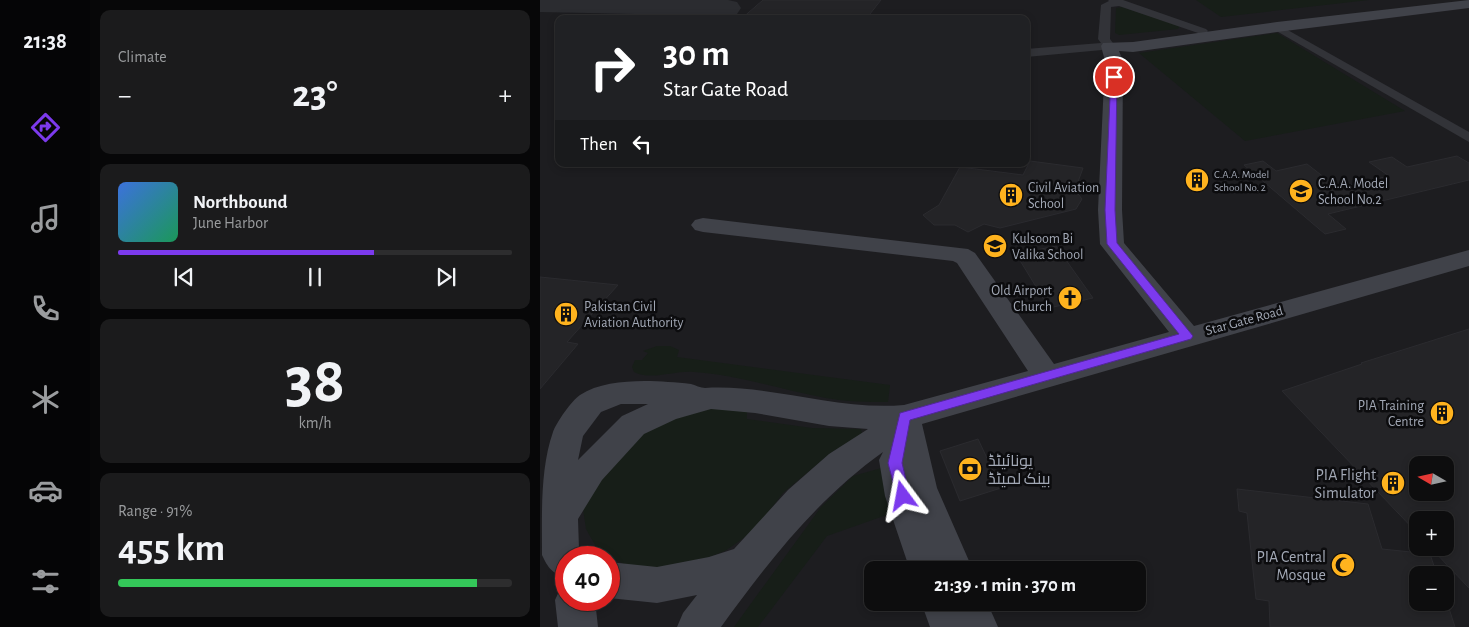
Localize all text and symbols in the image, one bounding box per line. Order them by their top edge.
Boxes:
text: 21:38 [23,30,67,52]
icon: right [580,35,645,100]
text: 30 m [663,37,730,72]
text: Climate [118,49,167,65]
pin [1093,56,1135,98]
icon: arrive [1100,63,1128,91]
text: 23° [292,76,338,114]
text: Star Gate Road [663,78,788,100]
text: − [118,82,131,110]
text: + [499,82,512,110]
icon: directions [28,110,63,145]
icon: left [628,130,656,158]
text: Then [580,135,618,154]
building icon: C.A.A. Model School No. 2 [1184,167,1210,193]
place label: C.A.A. Model School No. 2 [1214,169,1269,193]
place label: C.A.A. Model School No.2 [1318,177,1388,207]
school or university icon: C.A.A. Model School No.2 [1288,178,1314,204]
place label: Civil Aviation School [1028,181,1099,211]
building icon: Civil Aviation School [998,182,1024,208]
text: Northbound [193,193,288,212]
icon: music [28,201,63,236]
text: June Harbor [193,215,268,231]
place label: Kulsoom Bi Valika School [1012,232,1084,262]
school or university icon: Kulsoom Bi Valika School [982,233,1008,259]
icon: previous [170,263,198,291]
icon: pause [301,263,329,291]
icon: next [432,263,460,291]
place label: Old Airport Church [991,284,1053,314]
church icon: Old Airport Church [1057,285,1083,311]
icon: phone [28,291,63,326]
place label: Pakistan Civil Aviation Authority [584,300,684,330]
building icon: Pakistan Civil Aviation Authority [553,301,579,327]
street label: Star Gate Road [1204,304,1285,338]
text: 38 [285,349,345,414]
icon: climate [28,382,63,417]
place label: PIA Training Centre [1358,399,1424,429]
building icon: PIA Training Centre [1429,400,1455,426]
text: km/h [298,415,332,431]
place label: یونائیٹڈ بینک لمیٹڈ [988,453,1051,488]
bank icon: یونائیٹڈ بینک لمیٹڈ [957,456,983,482]
north arrow [1409,456,1454,501]
map controls [1409,456,1454,611]
place label: PIA Flight Simulator [1315,467,1377,501]
position arrow [876,469,928,521]
building icon: PIA Flight Simulator [1380,470,1406,496]
icon: car [28,473,63,508]
text: Range · 91% [118,503,192,519]
button: + [1409,511,1454,556]
text: 455 km [118,530,225,568]
speed limit sign: 40 [555,546,620,611]
place label: PIA Central Mosque [1256,549,1326,583]
mosque icon: PIA Central Mosque [1330,552,1356,578]
icon: filters [28,564,63,599]
button: − [1409,566,1454,611]
text: 21:39 · 1 min · 370 m [934,576,1076,595]

